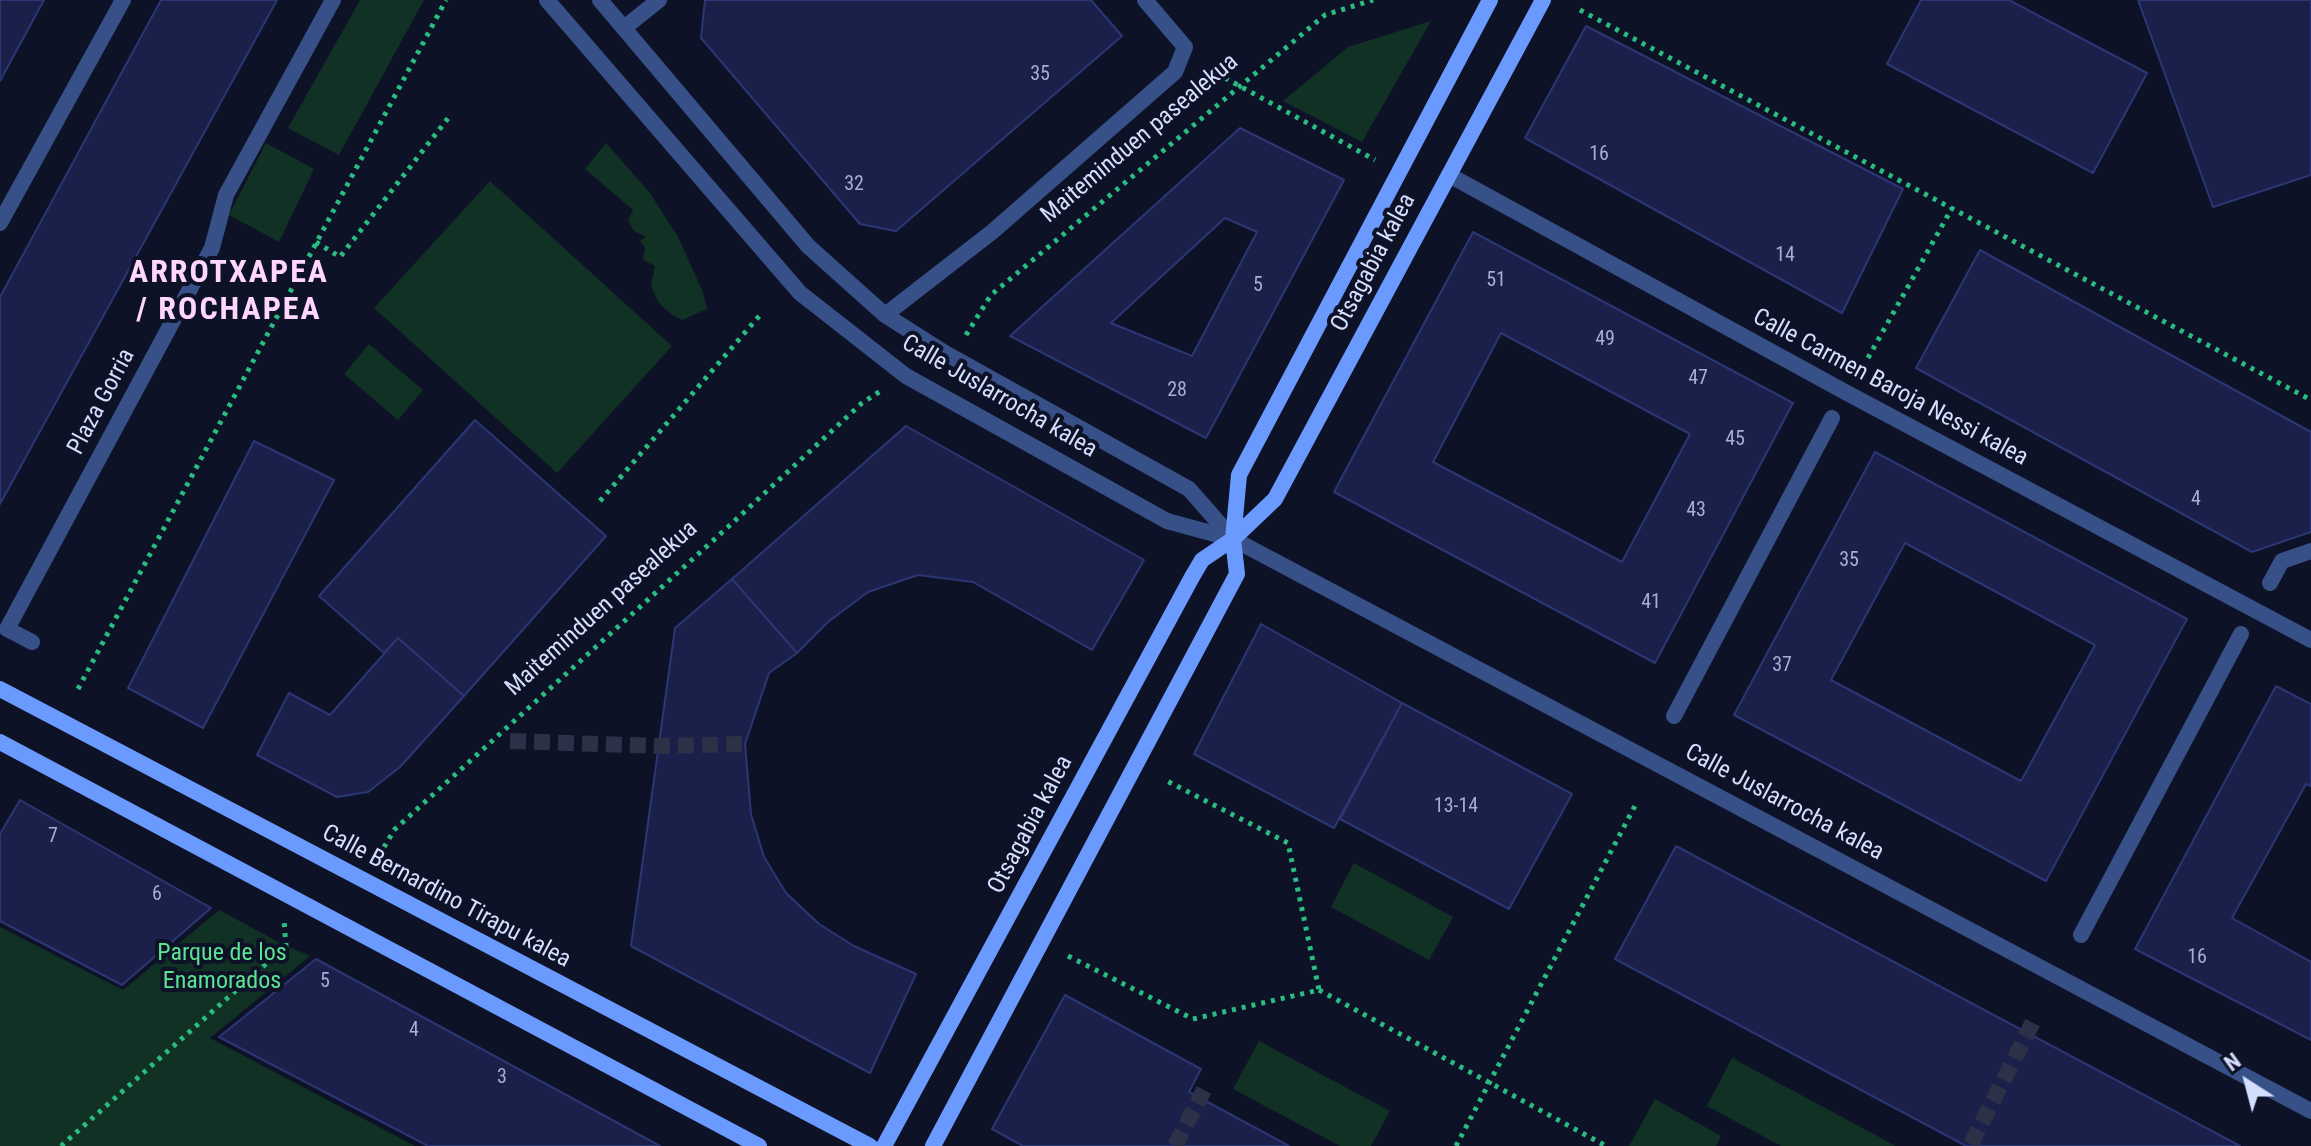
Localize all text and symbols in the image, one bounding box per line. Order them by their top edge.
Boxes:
street label: Maiteminduen pasealekua [1036,48,1244,230]
house number: 35 [1030,63,1050,87]
house number: 16 [1589,143,1609,167]
house number: 32 [844,173,864,197]
street label: Otsagabia kalea [1326,189,1422,337]
house number: 14 [1775,244,1795,268]
district label: ARROTXAPEA / ROCHAPEA [129,255,329,330]
house number: 51 [1486,269,1506,293]
house number: 5 [1253,274,1263,298]
street label: Calle Carmen Baroja Nessi kalea [1748,303,2032,473]
house number: 49 [1595,328,1615,352]
street label: Calle Juslarrocha kalea [896,329,1102,465]
street label: Plaza Gorria [62,344,142,460]
house number: 47 [1688,367,1708,391]
house number: 28 [1167,379,1187,403]
house number: 45 [1725,428,1745,452]
house number: 4 [2191,488,2201,512]
house number: 43 [1686,499,1706,523]
street label: Maiteminduen pasealekua [500,515,704,703]
house number: 35 [1839,549,1859,573]
house number: 41 [1641,591,1661,615]
house number: 37 [1772,654,1792,678]
street label: Calle Juslarrocha kalea [1680,738,1888,868]
street label: Otsagabia kalea [983,751,1079,899]
house number: 13-14 [1434,795,1478,819]
street label: Calle Bernardino Tirapu kalea [317,819,575,975]
house number: 7 [48,825,58,849]
house number: 6 [152,883,162,907]
park label: Parque de los Enamorados [157,940,287,996]
house number: 16 [2187,946,2207,970]
house number: 5 [320,970,330,994]
house number: 4 [409,1019,419,1043]
north arrow [2207,1042,2287,1122]
text: N [2220,1048,2245,1076]
house number: 3 [497,1066,507,1090]

